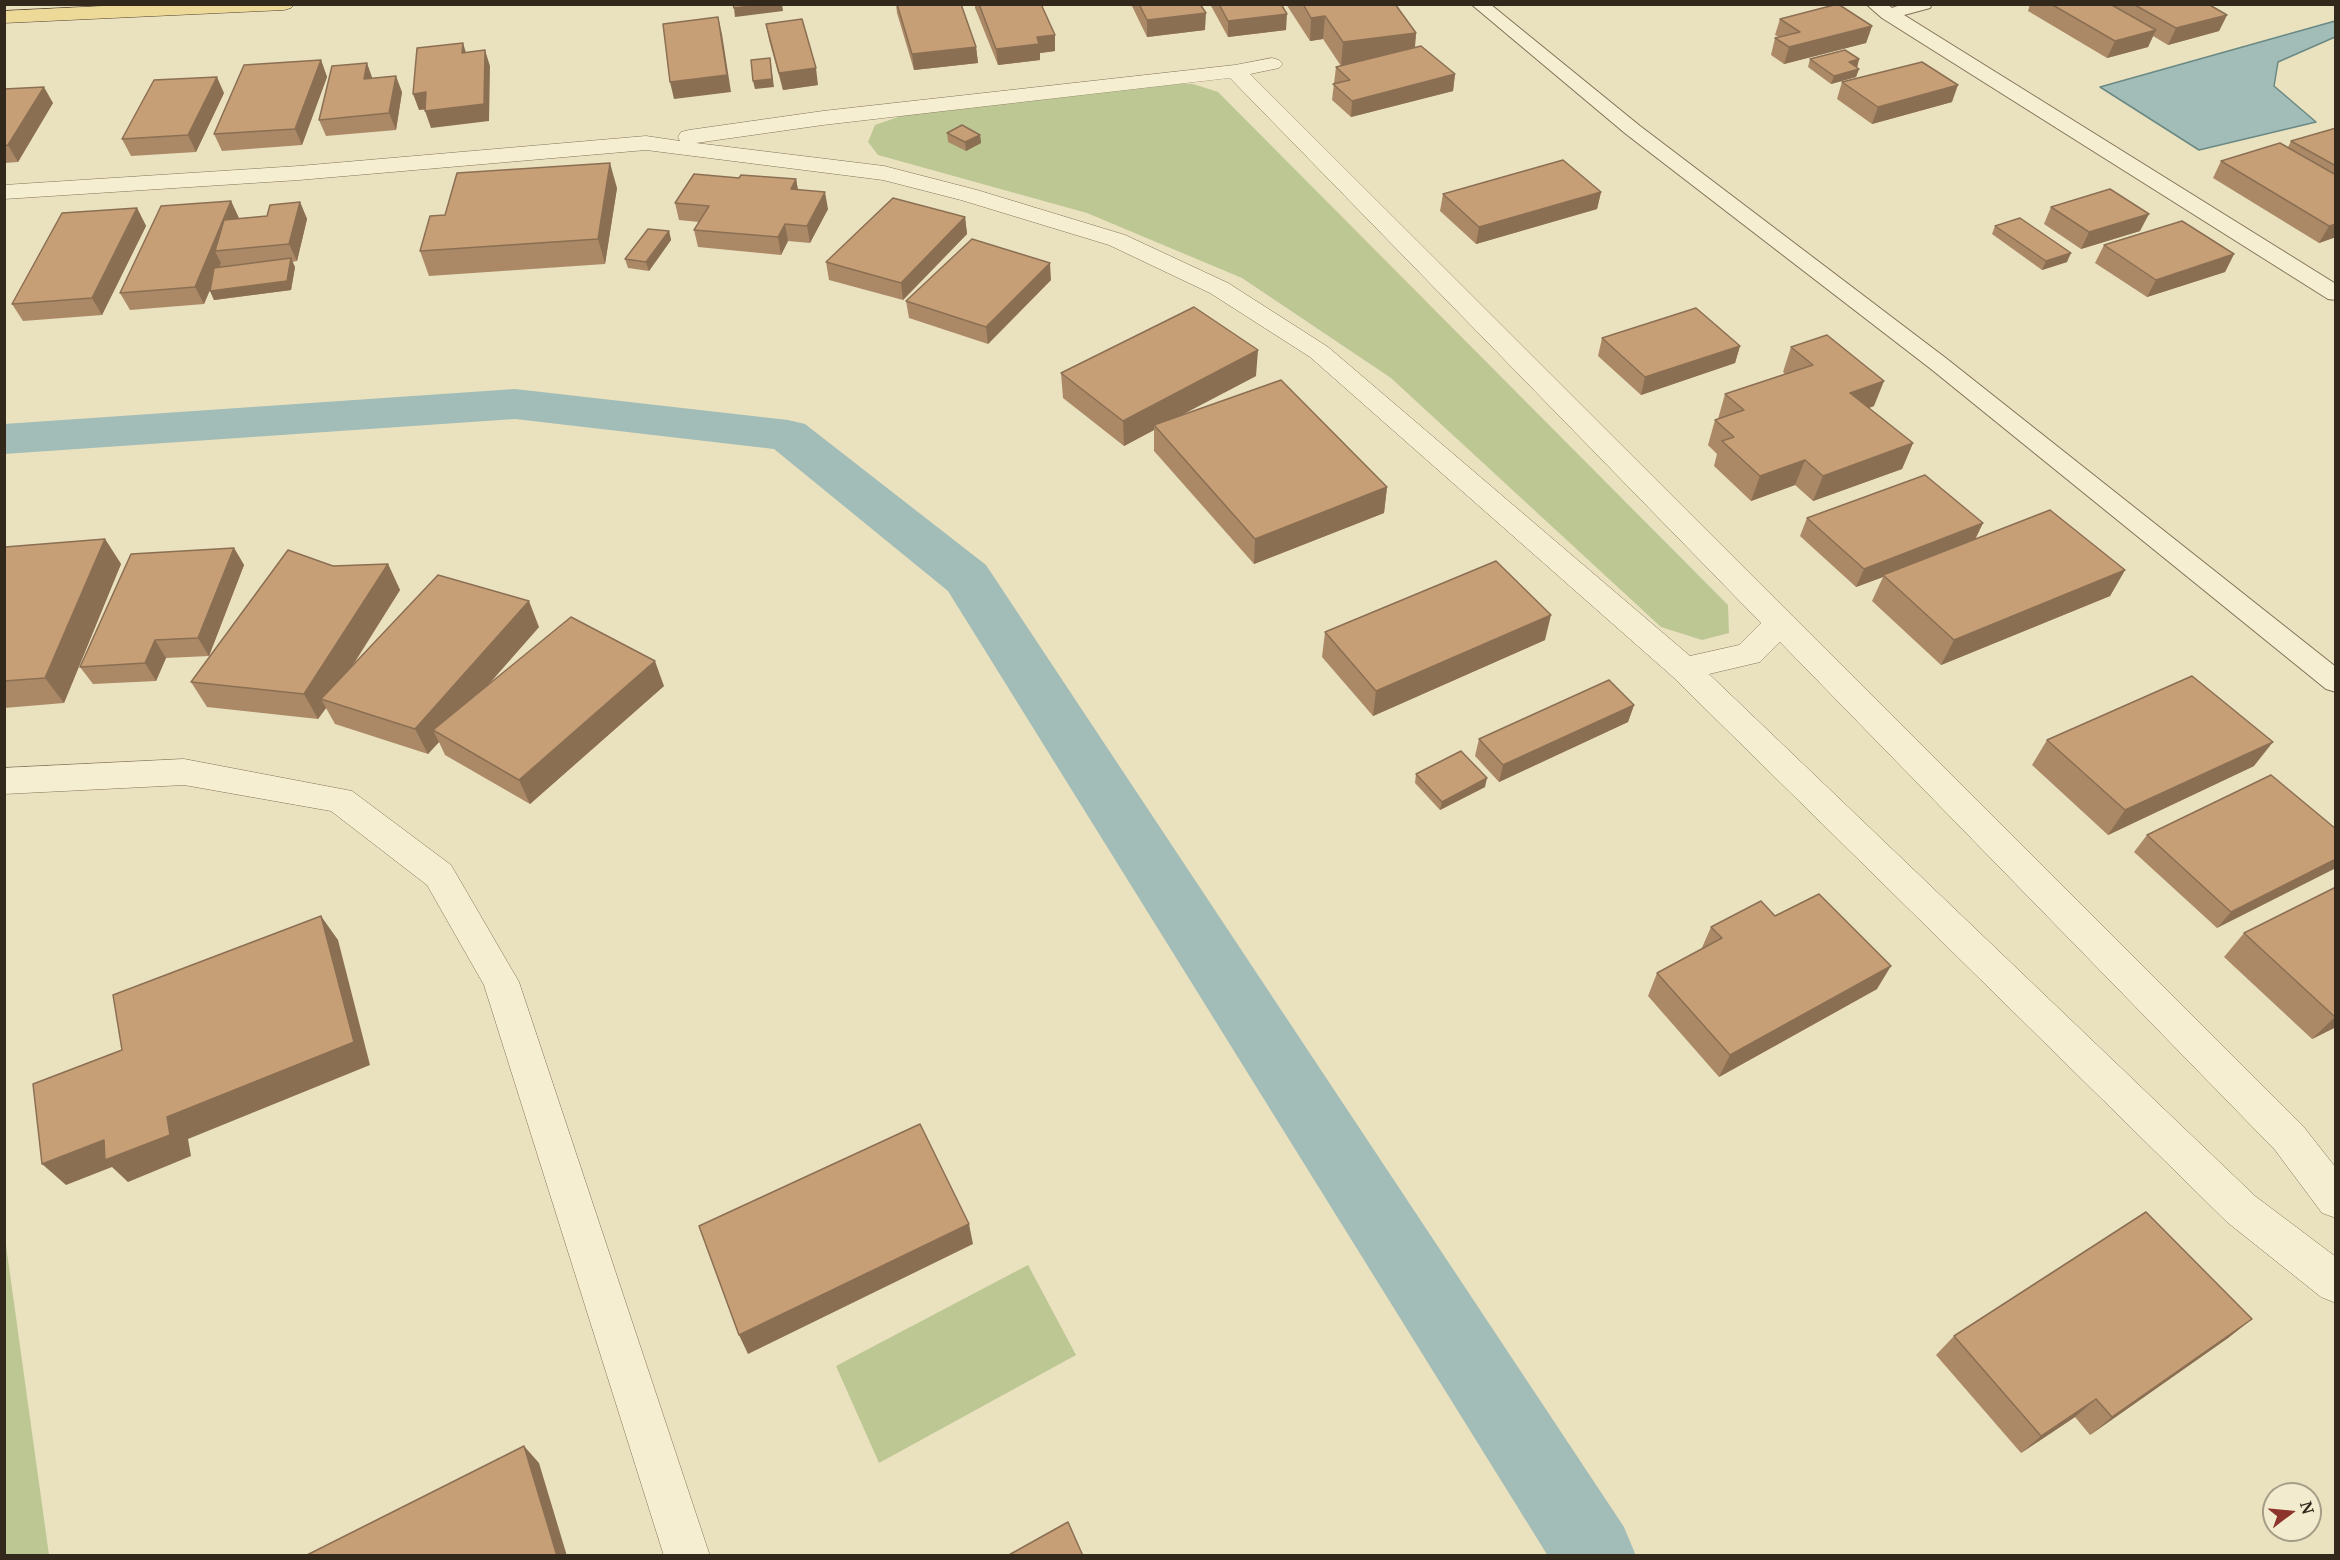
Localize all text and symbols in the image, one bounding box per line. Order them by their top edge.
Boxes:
north arrow [2262,1482,2322,1542]
text: N [2295,1498,2320,1517]

